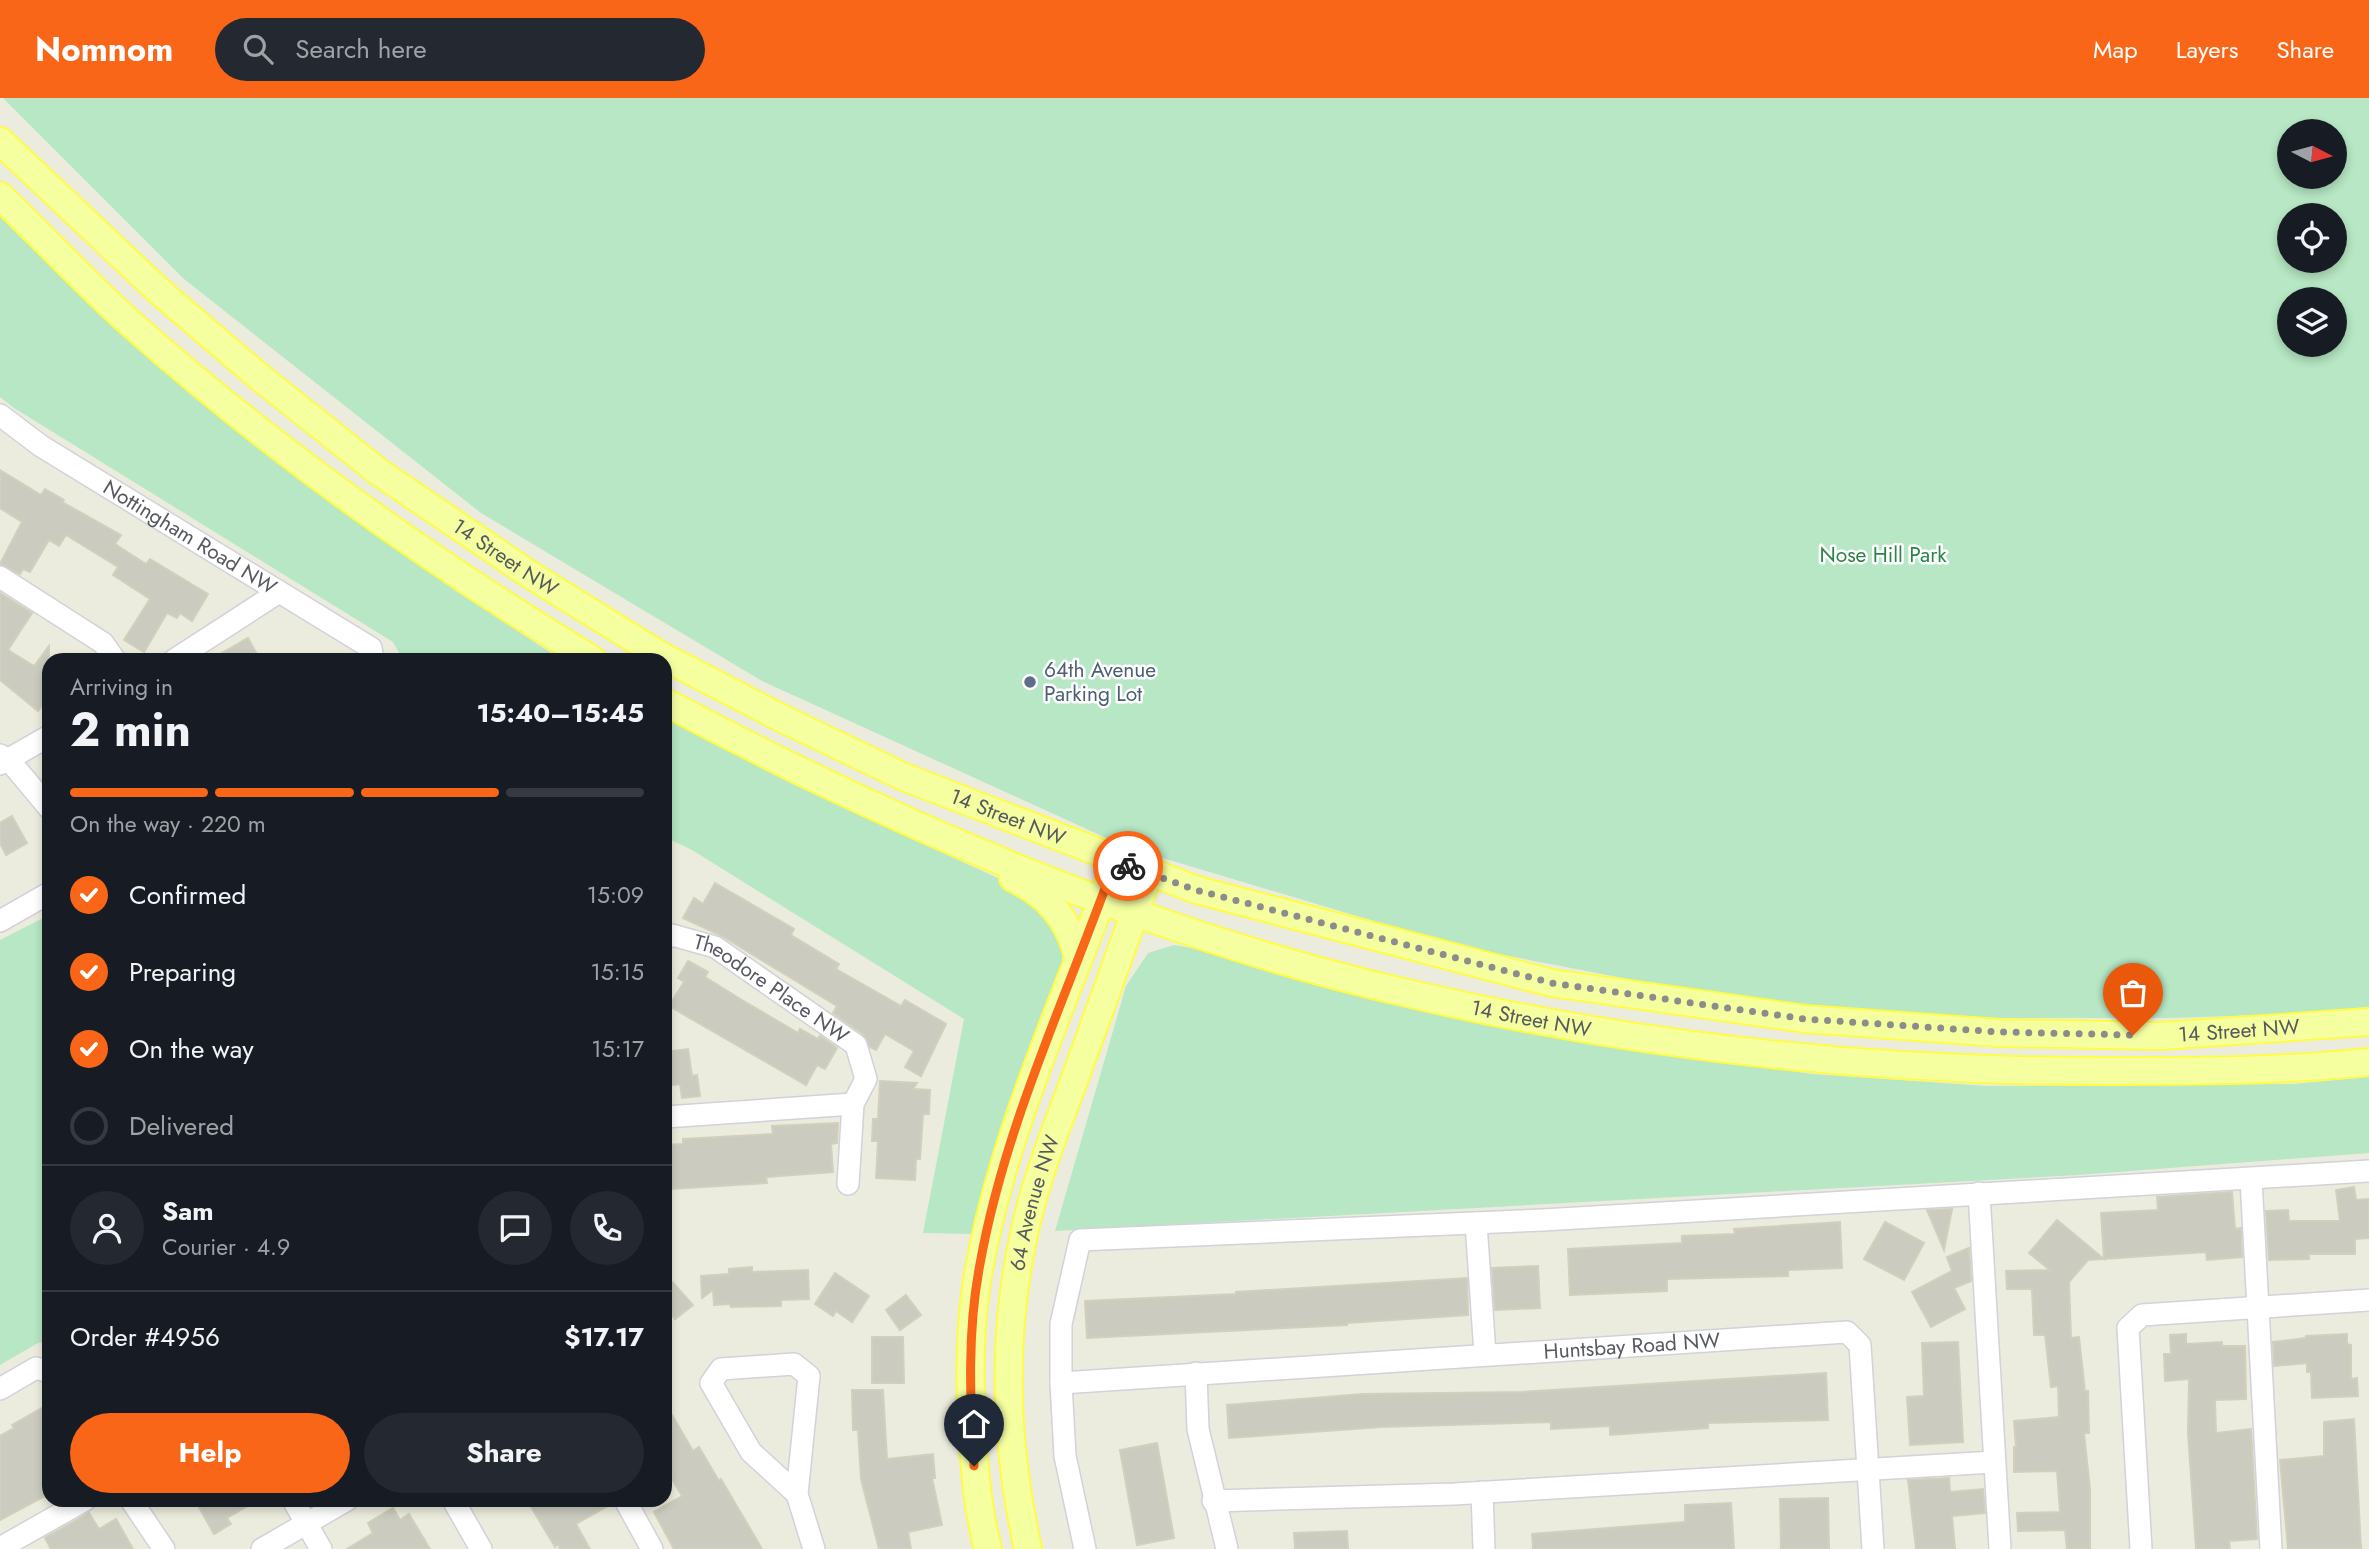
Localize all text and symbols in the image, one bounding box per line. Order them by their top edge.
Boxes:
search box [215,18,705,81]
text: Nomnom [35,26,173,73]
icon: search [239,30,277,68]
text: Search here [295,30,427,68]
text: Map [2093,32,2138,67]
text: Layers [2176,32,2238,67]
text: Share [2276,32,2334,67]
north arrow [2277,119,2347,189]
map controls [2277,119,2347,357]
button: locate [2277,203,2347,273]
button: layers [2277,287,2347,357]
street label: Nottingham Road NW [97,472,283,602]
street label: 14 Street NW [446,511,564,604]
park label: Nose Hill Park [1819,540,1947,570]
place label: 64th Avenue Parking Lot [1044,655,1156,709]
text: Arriving in [70,670,173,704]
marker: 64th Avenue Parking Lot [1022,674,1038,690]
text: 15:40–15:45 [477,694,644,732]
text: 2 min [70,697,191,763]
street label: 14 Street NW [946,781,1070,853]
text: On the way · 220 m [70,807,266,841]
courier [1093,831,1163,901]
icon: bike [1109,847,1147,885]
icon: check [70,876,108,914]
text: Confirmed [129,876,246,914]
text: 15:09 [587,878,644,912]
street label: Theodore Place NW [690,927,855,1051]
icon: check [70,953,108,991]
text: Preparing [129,953,236,991]
text: 15:15 [590,955,644,989]
pin [2103,963,2163,1035]
icon: bag [2114,974,2152,1012]
street label: 14 Street NW [1468,993,1594,1045]
street label: 14 Street NW [2177,1012,2301,1050]
icon: check [70,1030,108,1068]
text: On the way [129,1030,254,1068]
text: 15:17 [591,1032,644,1066]
text: Delivered [129,1107,234,1145]
street label: 64 Avenue NW [1002,1131,1067,1273]
button: person [70,1191,144,1265]
button: chat [478,1191,552,1265]
button: phone [570,1191,644,1265]
text: Sam [162,1192,214,1230]
text: Courier · 4.9 [162,1230,290,1264]
text: Order #4956 [70,1318,220,1356]
text: $17.17 [564,1318,644,1356]
street label: Huntsbay Road NW [1543,1325,1721,1367]
pin [944,1394,1004,1466]
icon: home [955,1405,993,1443]
button: Help [70,1413,350,1493]
button: Share [364,1413,644,1493]

